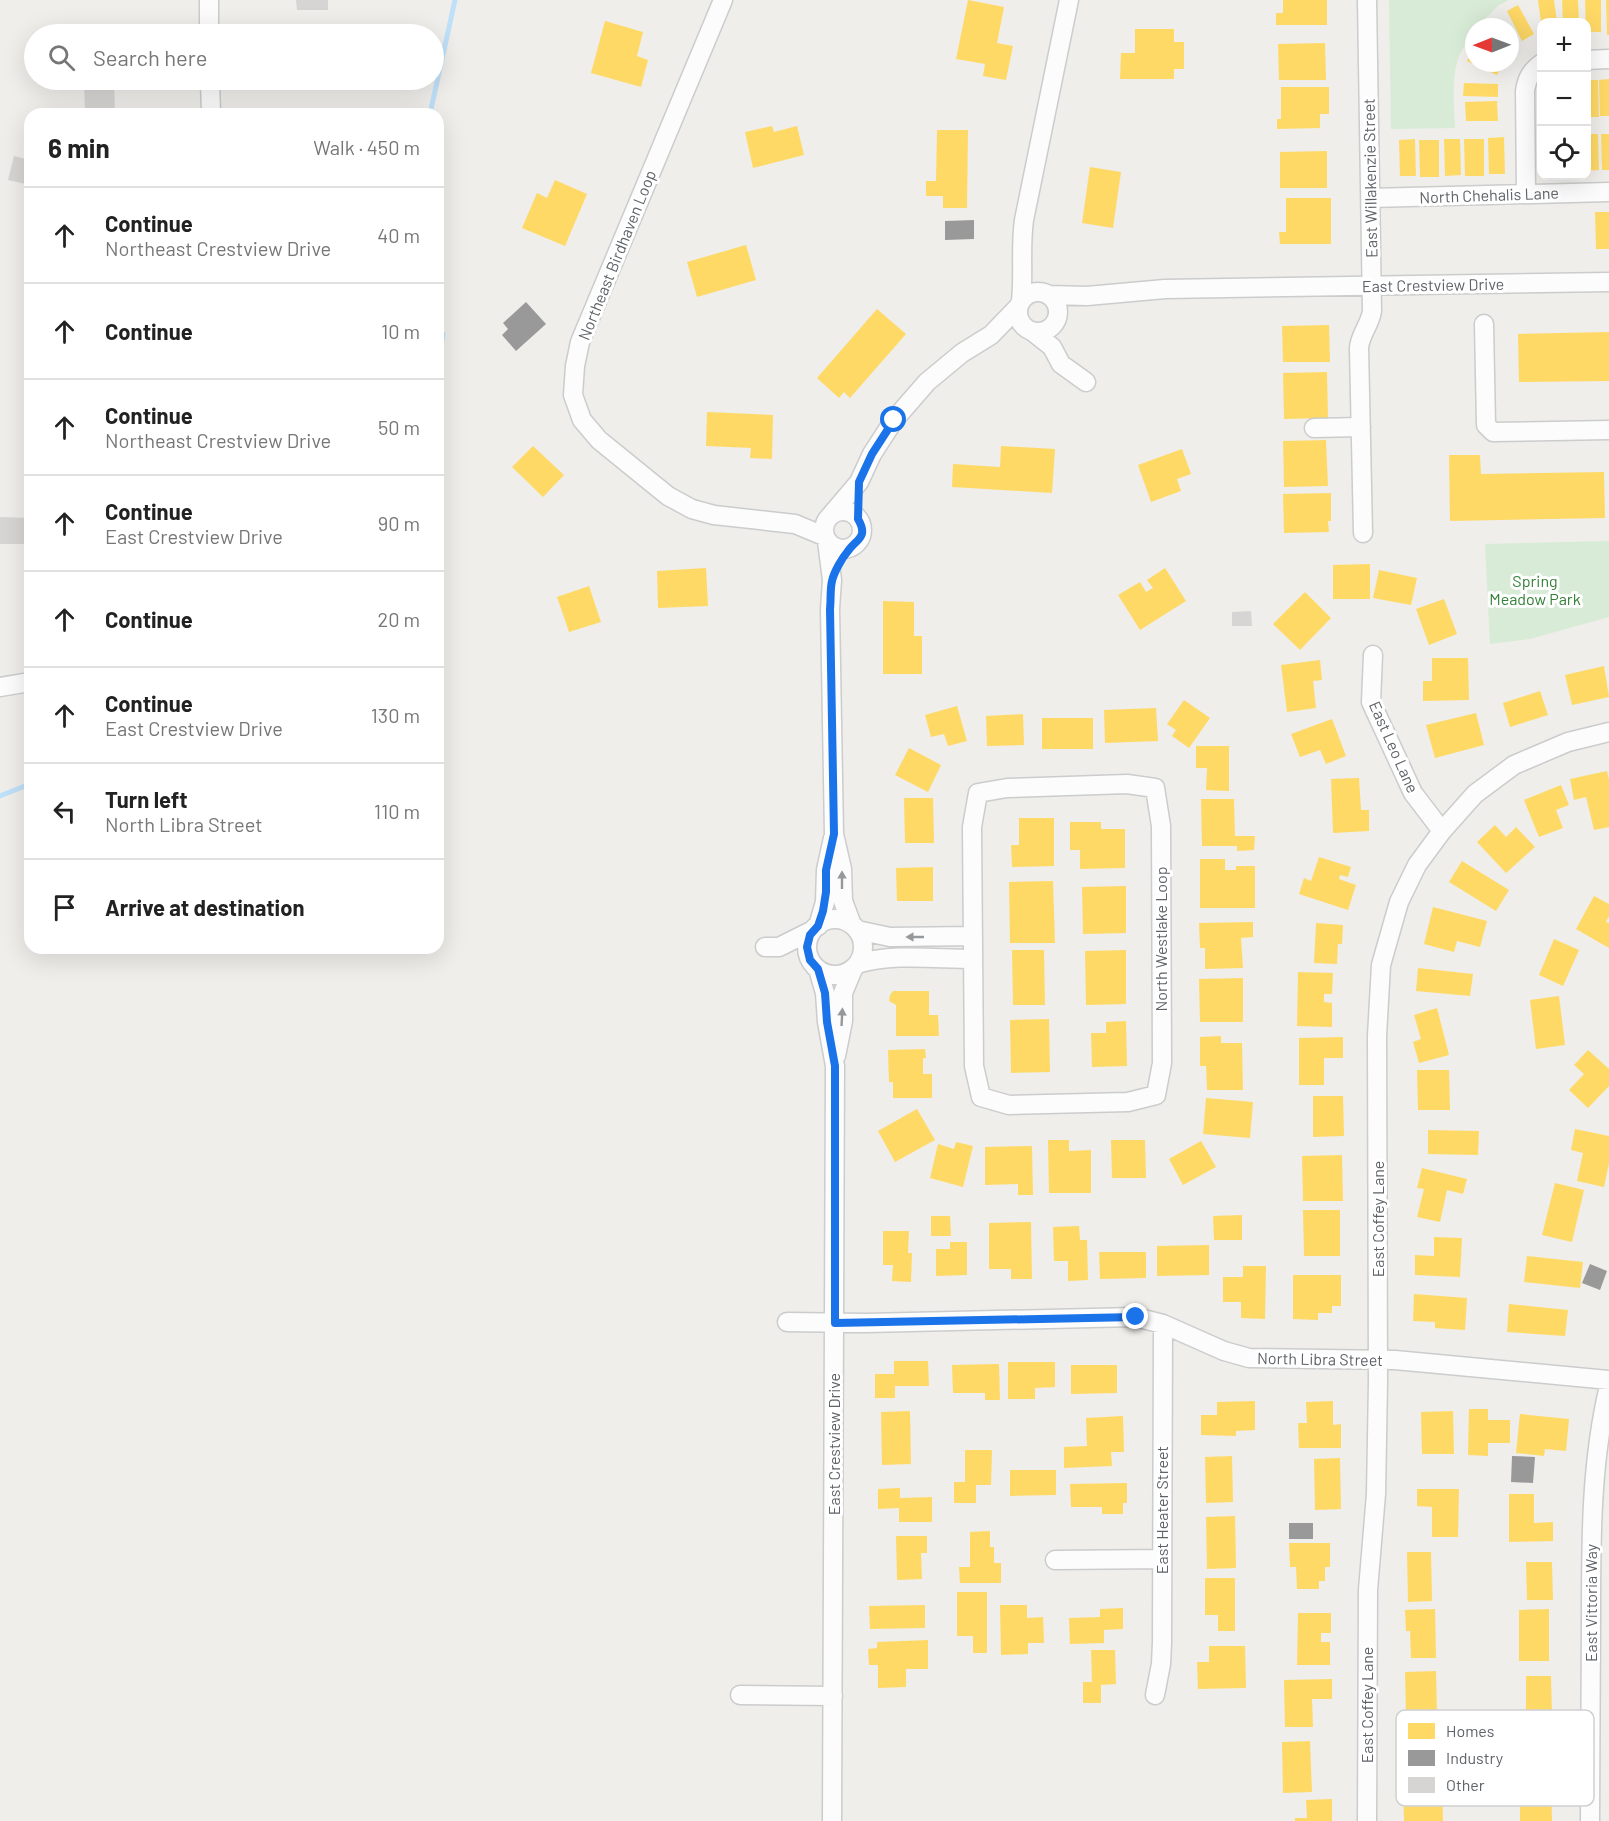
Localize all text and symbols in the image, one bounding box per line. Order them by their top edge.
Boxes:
north arrow [1465,18,1519,72]
map controls [1537,18,1591,180]
button: + [1537,18,1591,72]
search box [24,24,444,90]
icon: search [45,41,78,74]
text: Search here [93,44,207,70]
button: − [1537,72,1591,126]
street label: East Willakenzie Street [1359,98,1380,258]
button: locate [1537,126,1591,180]
text: 6 min [48,132,110,163]
text: Walk · 450 m [313,135,420,159]
street label: Northeast Birdhaven Loop [574,167,659,343]
street label: North Chehalis Lane [1419,183,1559,206]
text: Continue [105,210,193,236]
icon: ahead [48,219,81,252]
text: 40 m [377,223,420,247]
text: Northeast Crestview Drive [105,236,331,260]
street label: East Crestview Drive [1362,274,1504,295]
icon: ahead [48,315,81,348]
text: Continue [105,318,193,344]
text: 10 m [381,319,420,343]
text: Continue [105,402,193,428]
route start [880,406,906,432]
icon: ahead [48,411,81,444]
text: 50 m [378,415,420,439]
text: Northeast Crestview Drive [105,428,331,452]
text: Continue [105,498,193,524]
icon: ahead [48,507,81,540]
text: 90 m [378,511,420,535]
text: East Crestview Drive [105,524,283,548]
park label: Spring Meadow Park [1489,571,1581,608]
icon: ahead [48,603,81,636]
text: Continue [105,606,193,632]
text: 20 m [377,607,420,631]
text: Continue [105,690,193,716]
street label: East Leo Lane [1366,698,1423,796]
icon: ahead [48,699,81,732]
text: 130 m [371,703,420,727]
text: East Crestview Drive [105,716,283,740]
text: Turn left [105,786,188,812]
icon: left [48,795,81,828]
text: 110 m [374,799,420,823]
text: North Libra Street [105,812,262,836]
street label: North Westlake Loop [1151,866,1170,1012]
one-way arrow [838,870,847,889]
icon: arrive [48,891,81,924]
text: Arrive at destination [105,894,304,920]
one-way arrow [905,932,924,941]
one-way arrow [838,1007,847,1026]
street label: East Coffey Lane [1368,1161,1387,1277]
route end [1122,1303,1148,1329]
street label: North Libra Street [1257,1348,1383,1369]
street label: East Crestview Drive [824,1373,843,1515]
street label: East Heater Street [1152,1446,1171,1574]
street label: East Vittoria Way [1581,1543,1600,1662]
street label: East Coffey Lane [1357,1647,1376,1763]
legend [1396,1710,1594,1806]
text: Homes [1446,1721,1494,1740]
text: Industry [1446,1748,1504,1767]
text: Other [1446,1775,1485,1794]

